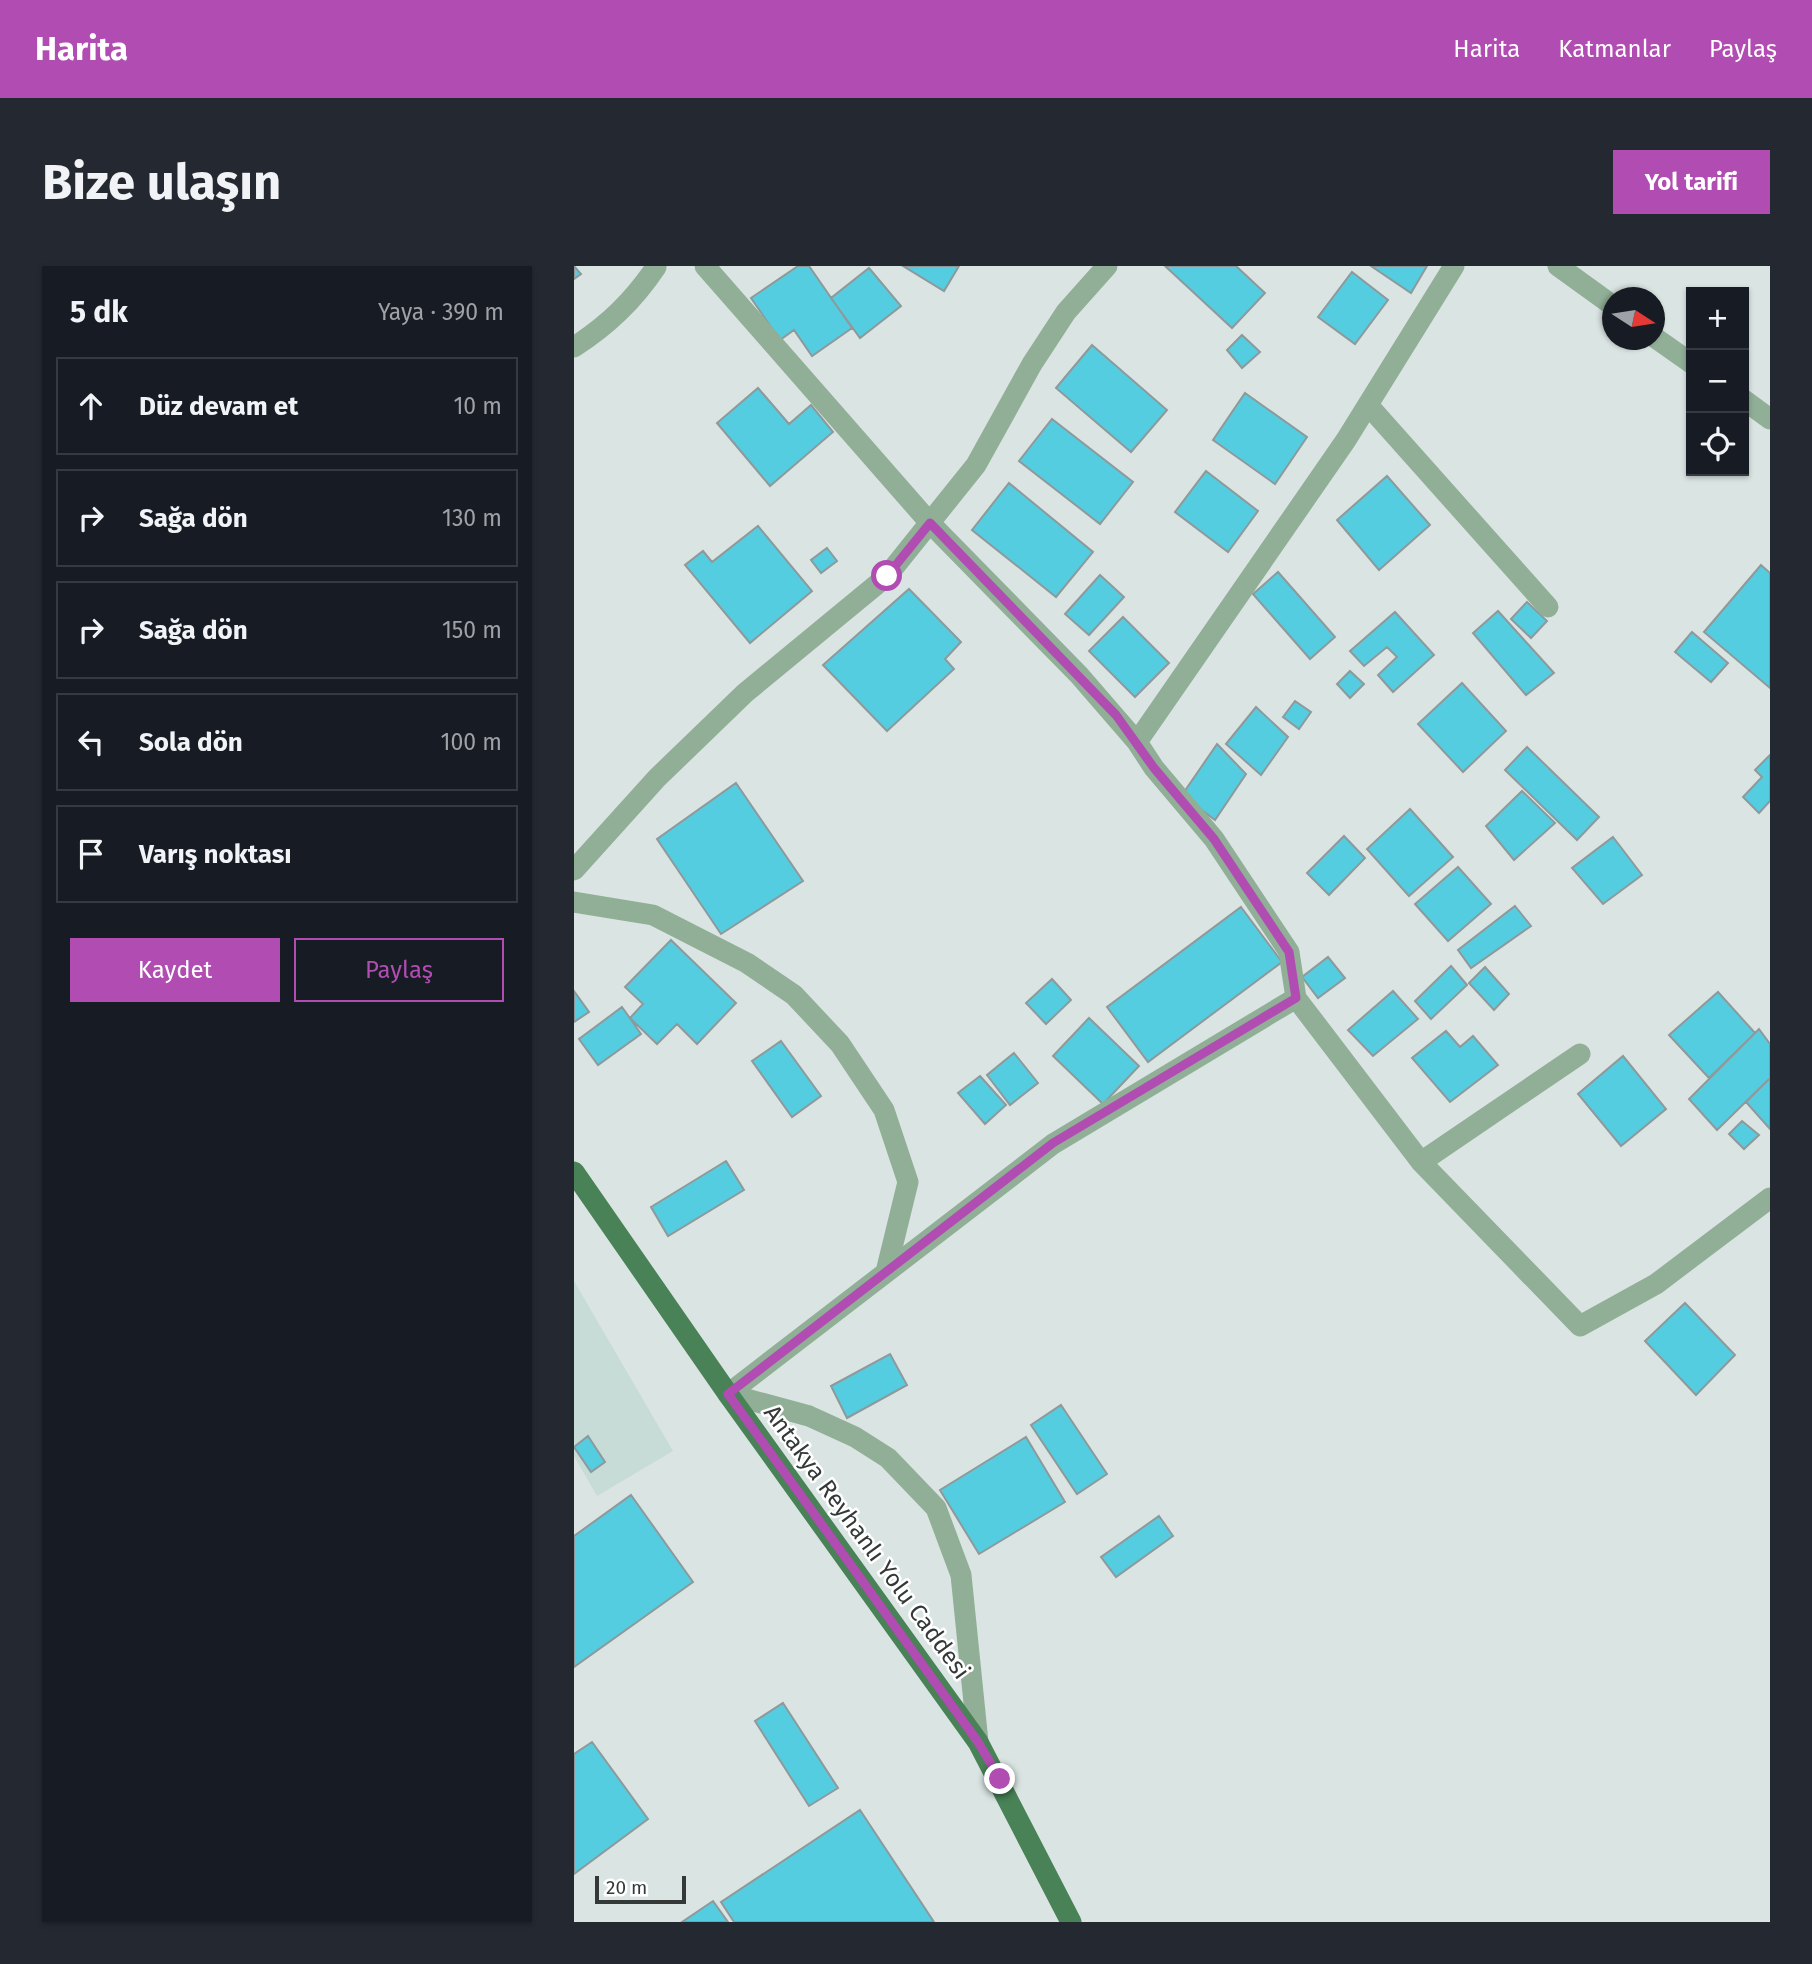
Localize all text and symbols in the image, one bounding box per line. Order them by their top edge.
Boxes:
text: Harita [35,29,128,69]
text: Harita [1453,35,1520,63]
text: Katmanlar [1558,35,1671,63]
text: Paylaş [1709,35,1777,63]
button: Yol tarifi [1613,150,1770,214]
text: Bize ulaşın [42,153,281,212]
north arrow [1602,287,1665,350]
map controls [1686,287,1749,476]
button: + [1686,287,1749,350]
text: 5 dk [70,294,128,330]
text: Yaya · 390 m [378,298,504,326]
button: − [1686,350,1749,413]
icon: ahead [72,387,110,425]
text: Düz devam et [139,391,298,422]
text: 10 m [453,392,502,420]
button: locate [1686,413,1749,476]
icon: right [72,499,110,537]
text: Sağa dön [139,503,248,534]
text: 130 m [442,504,502,532]
route start [871,560,902,591]
icon: right [72,611,110,649]
text: Sağa dön [139,615,248,646]
text: 150 m [442,616,502,644]
icon: left [72,723,110,761]
text: Sola dön [139,727,243,758]
text: 100 m [441,728,502,756]
icon: arrive [72,835,110,873]
text: Varış noktası [139,839,292,870]
button: Kaydet [70,938,280,1002]
button: Paylaş [294,938,504,1002]
street label: Antakya Reyhanlı Yolu Caddesi [758,1399,976,1685]
route end [984,1763,1015,1794]
scale bar [595,1873,686,1905]
text: 20 m [606,1876,647,1899]

